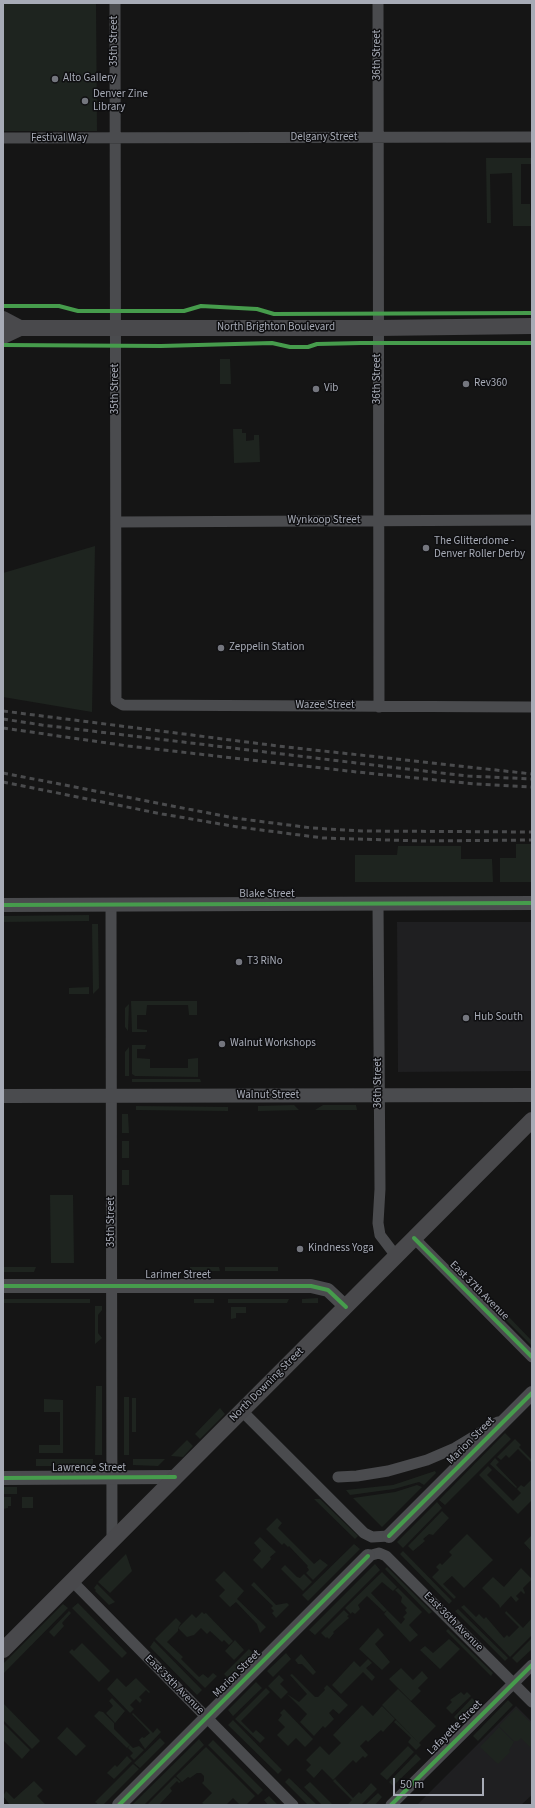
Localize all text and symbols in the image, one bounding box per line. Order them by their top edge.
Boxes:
street label: 35th Street [108,16,122,66]
street label: 36th Street [371,30,385,80]
place label: Alto Gallery [63,72,116,86]
marker: Alto Gallery [50,74,60,84]
place label: Denver Zine Library [93,88,148,114]
marker: Denver Zine Library [80,96,90,106]
street label: Delgany Street [291,131,357,145]
street label: Festival Way [31,132,87,146]
street label: North Brighton Boulevard [217,321,335,335]
street label: 36th Street [371,354,385,404]
street label: 35th Street [109,364,123,414]
place label: Rev360 [474,377,507,391]
marker: Rev360 [461,379,471,389]
place label: Vib [324,382,338,396]
marker: Vib [311,384,321,394]
street label: Wynkoop Street [288,514,360,528]
place label: The Glitterdome - Denver Roller Derby [434,535,525,561]
marker: The Glitterdome - Denver Roller Derby [421,543,431,553]
place label: Zeppelin Station [229,641,304,655]
marker: Zeppelin Station [216,643,226,653]
street label: Wazee Street [295,699,355,713]
street label: Blake Street [239,888,295,902]
place label: T3 RiNo [247,955,283,969]
marker: T3 RiNo [234,957,244,967]
place label: Hub South [474,1011,523,1025]
marker: Hub South [461,1013,471,1023]
place label: Walnut Workshops [230,1037,316,1051]
marker: Walnut Workshops [217,1039,227,1049]
street label: 36th Street [372,1058,386,1108]
street label: Walnut Street [237,1089,299,1103]
street label: 35th Street [105,1197,119,1247]
place label: Kindness Yoga [308,1242,374,1256]
marker: Kindness Yoga [295,1244,305,1254]
street label: East 37th Avenue [447,1259,511,1323]
street label: Larimer Street [145,1269,211,1283]
street label: North Downing Street [227,1345,307,1425]
street label: Marion Street [444,1414,498,1468]
street label: Lawrence Street [52,1462,126,1476]
street label: East 36th Avenue [421,1590,485,1654]
street label: Marion Street [210,1647,264,1701]
street label: East 35th Avenue [142,1653,206,1717]
street label: Lafayette Street [425,1698,485,1758]
scale bar [395,1770,486,1796]
text: 50 m [400,1776,424,1793]

